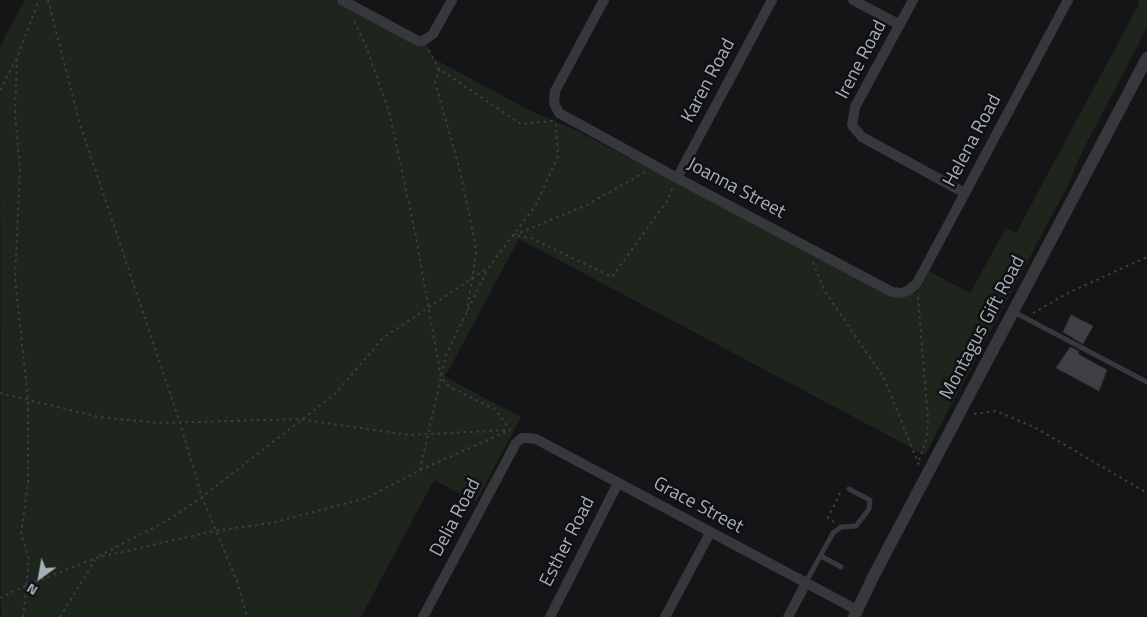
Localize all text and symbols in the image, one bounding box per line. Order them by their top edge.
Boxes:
street label: Irene Road [832,17,892,103]
street label: Karen Road [677,35,741,127]
street label: Helena Road [939,91,1007,191]
street label: Joanna Street [683,154,789,224]
street label: Montagus Gift Road [936,252,1030,404]
street label: Grace Street [649,473,747,539]
street label: Delia Road [426,475,486,561]
street label: Esther Road [536,493,600,591]
north arrow [15,552,65,602]
text: N [22,579,41,602]

